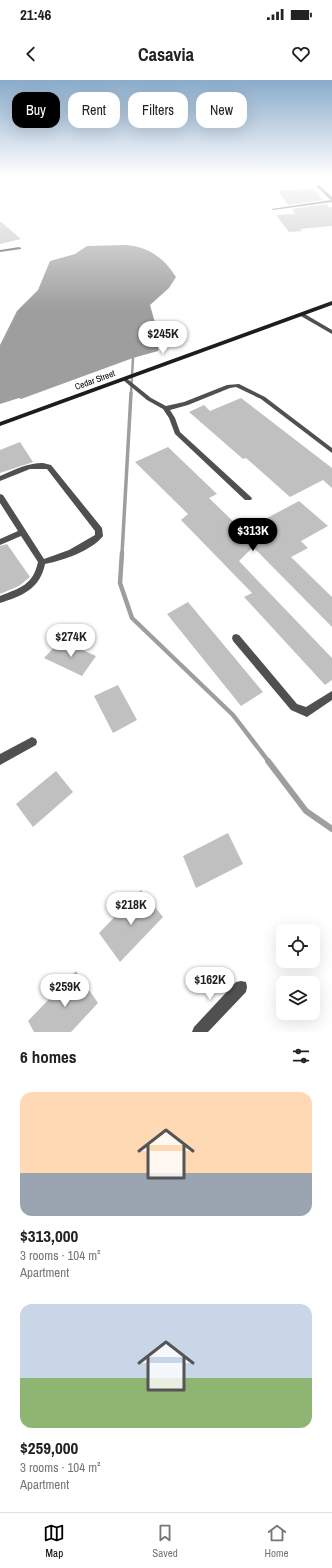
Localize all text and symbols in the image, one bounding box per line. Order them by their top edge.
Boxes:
text: 21:46 [20,4,51,25]
text: Casavia [138,42,194,67]
icon: back [20,43,42,65]
icon: heart [290,43,312,65]
chip: Buy [12,92,60,128]
chip: Rent [68,92,120,128]
chip: Filters [128,92,188,128]
chip: New [196,92,247,128]
pin: $245K [135,321,191,355]
text: $245K [147,325,179,342]
street label: Cedar Street [73,367,117,393]
pin: $313K [225,518,281,552]
text: $313K [237,522,269,539]
pin: $274K [43,624,99,658]
text: $274K [55,628,87,645]
pin: $218K [103,892,159,926]
text: $218K [115,896,147,913]
map controls [276,924,320,1020]
button: locate [276,924,320,968]
pin: $162K [182,967,238,1001]
text: $162K [194,971,226,988]
pin: $259K [37,974,93,1008]
button: layers [276,976,320,1020]
text: $259K [49,978,81,995]
text: 6 homes [20,1045,77,1068]
icon: filters [290,1045,312,1067]
icon: home [130,1118,202,1190]
text: $313,000 [20,1224,78,1247]
text: 3 rooms · 104 m² [20,1247,101,1264]
text: Apartment [20,1264,69,1281]
icon: home [130,1330,202,1402]
text: $259,000 [20,1436,78,1459]
text: 3 rooms · 104 m² [20,1459,101,1476]
text: Apartment [20,1476,69,1493]
tab: Map [43,1522,65,1560]
tab: Saved [152,1522,178,1560]
tab: Home [265,1522,289,1560]

